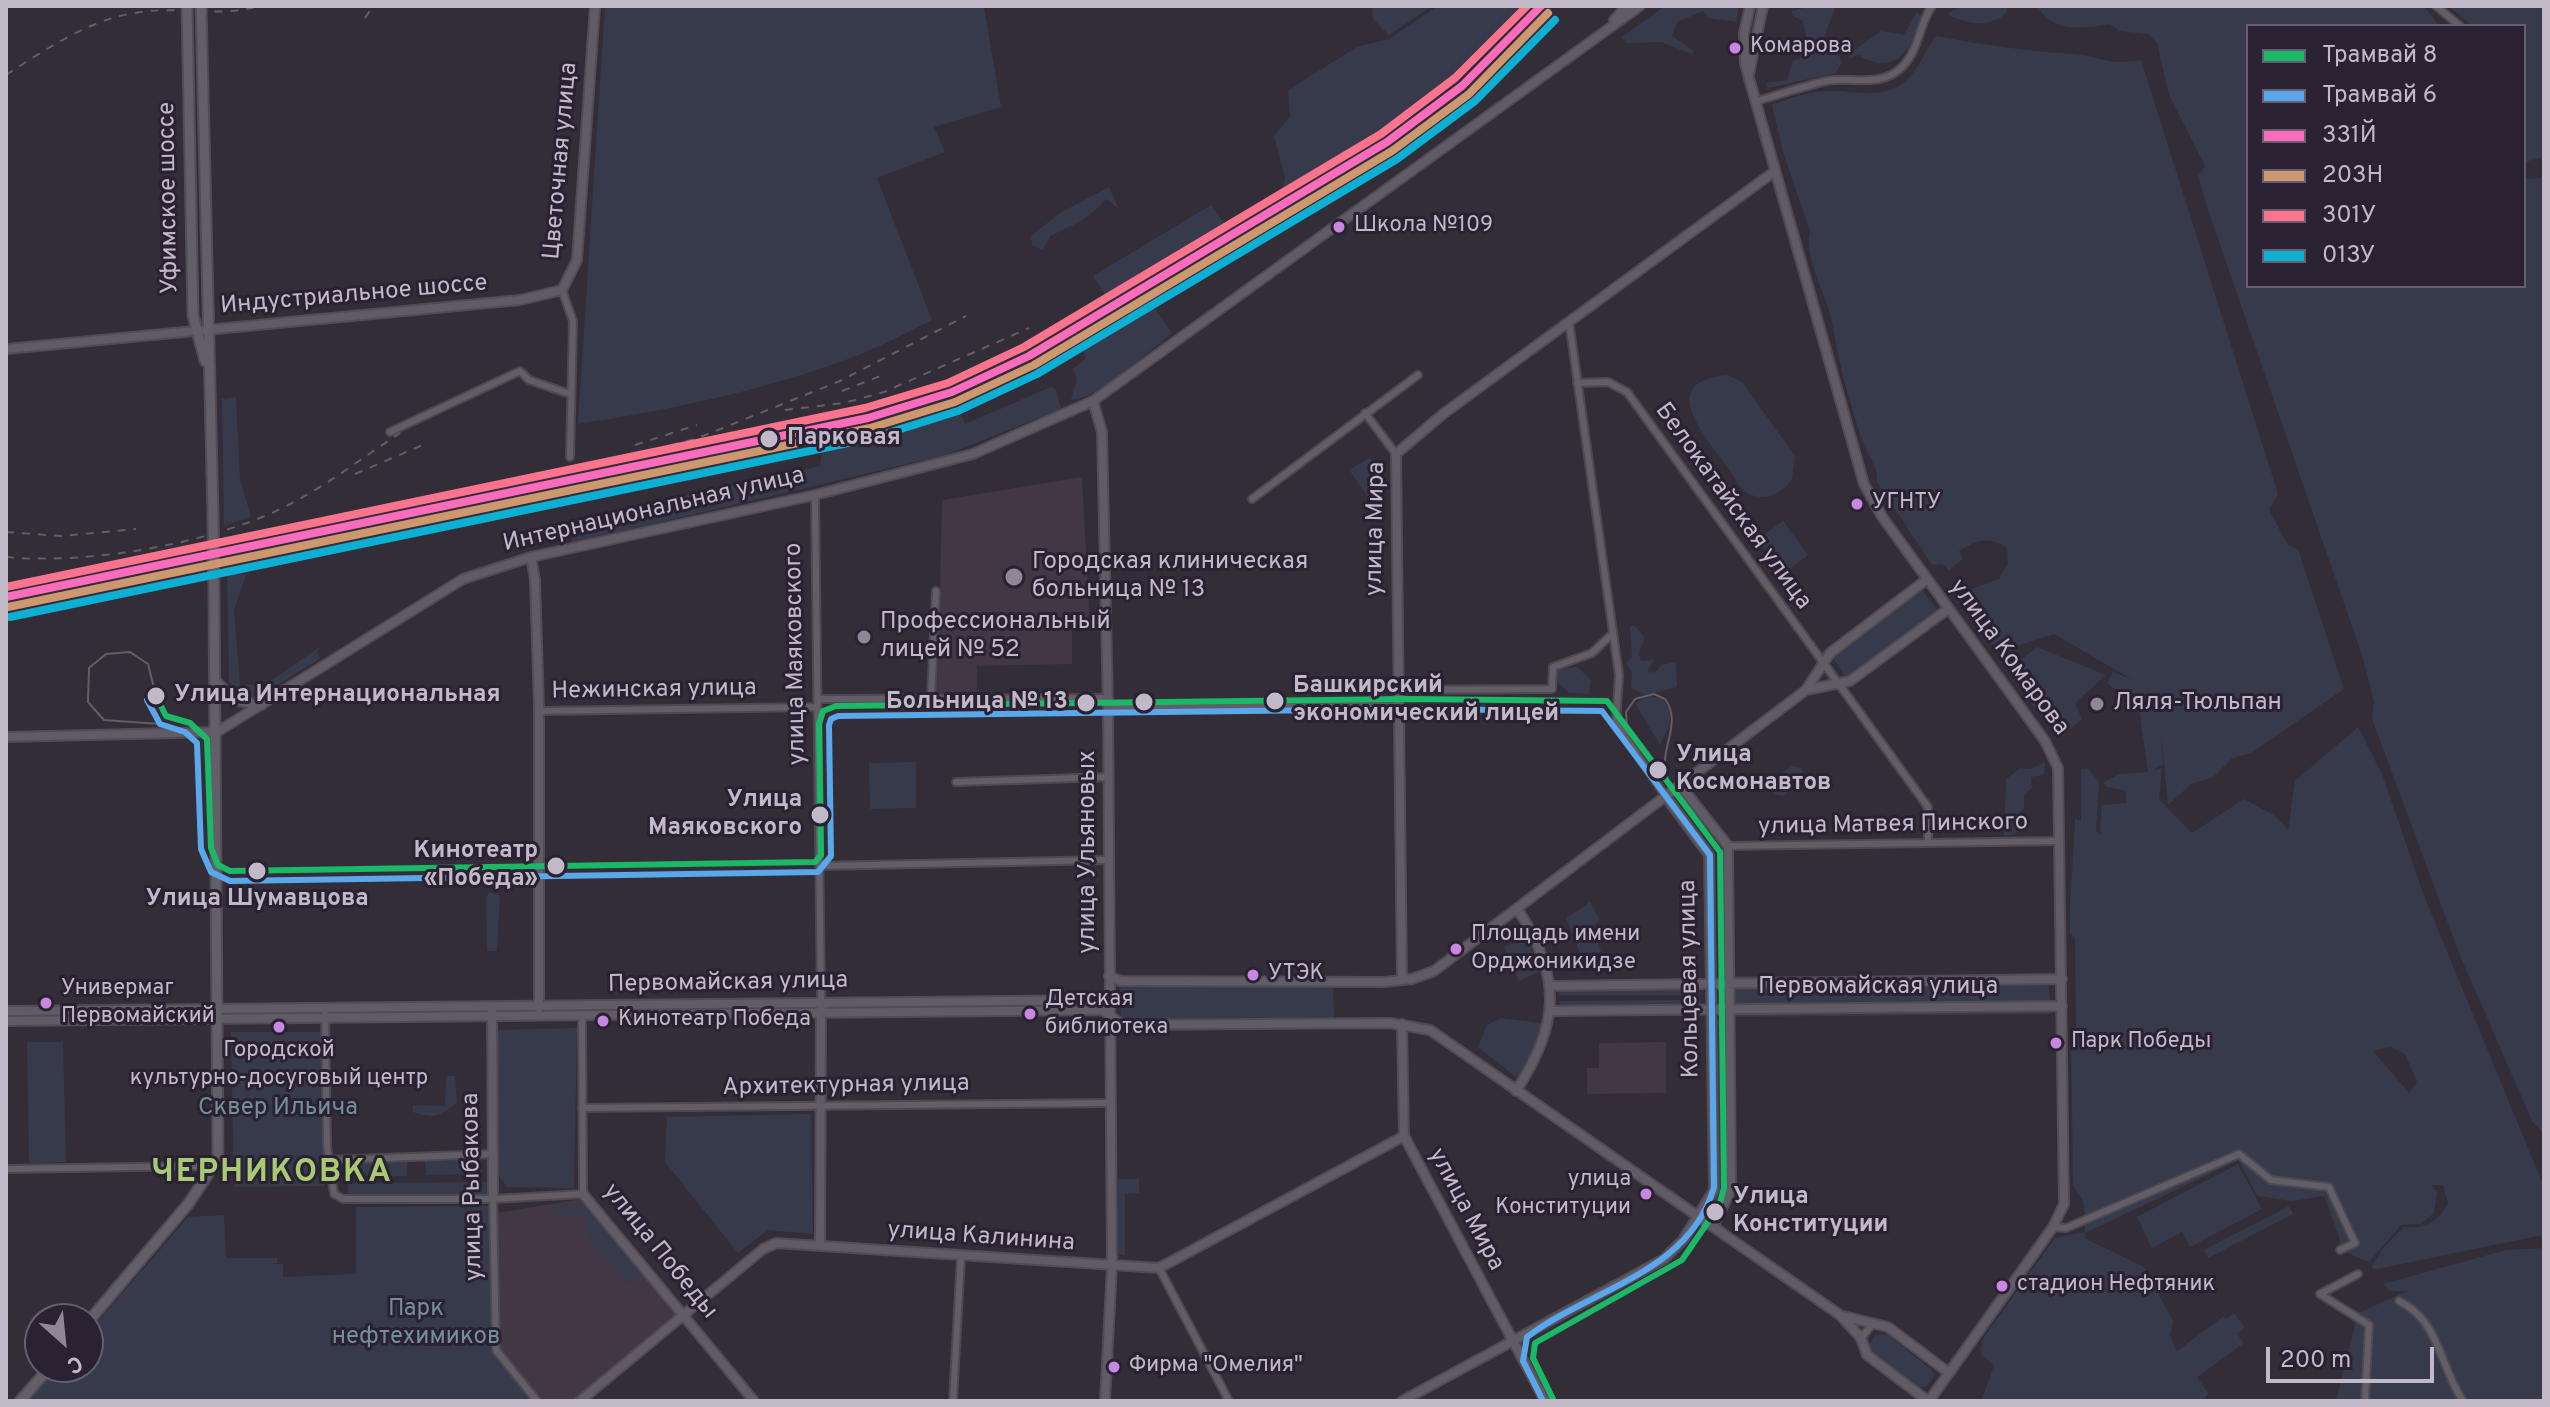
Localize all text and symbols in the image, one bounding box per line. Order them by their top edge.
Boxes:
legend [2246,24,2526,288]
place label: Комарова [1750,35,1852,61]
marker: Комарова [1727,40,1743,56]
text: Трамвай 8 [2322,41,2437,71]
street label: Цветочная улица [539,61,585,261]
text: Трамвай 6 [2322,81,2437,111]
street label: Уфимское шоссе [154,102,186,294]
text: 331Й [2322,121,2377,151]
text: 203Н [2322,161,2383,191]
text: 301У [2322,201,2376,231]
place label: Школа №109 [1354,214,1493,240]
marker: Школа №109 [1331,219,1347,235]
text: 013У [2322,241,2375,271]
street label: Индустриальное шоссе [219,270,489,322]
street label: Белокатайская улица [1647,398,1817,616]
place label: Парковая [787,425,901,453]
marker: Парковая [758,428,780,450]
street label: улица Мира [1361,461,1393,597]
street label: Интернациональная улица [500,462,808,560]
place label: УГНТУ [1872,491,1941,517]
marker: УГНТУ [1849,496,1865,512]
street label: улица Маяковского [781,542,813,766]
place label: Городская клиническая больница № 13 [1032,549,1308,605]
marker: Городская клиническая больница № 13 [1003,566,1025,588]
street label: улица Комарова [1942,574,2074,742]
place label: Профессиональный лицей № 52 [880,609,1111,665]
marker: Профессиональный лицей № 52 [855,628,873,646]
place label: Башкирский экономический лицей [1293,673,1559,729]
street label: Нежинская улица [551,675,757,707]
place label: Улица Интернациональная [174,682,501,710]
marker: Улица Интернациональная [145,685,167,707]
place label: Больница № 13 [886,689,1068,717]
marker: Башкирский экономический лицей [1264,690,1286,712]
place label: Ляля-Тюльпан [2113,690,2282,718]
unlabelled marker [1133,691,1155,713]
marker: Больница № 13 [1075,692,1097,714]
marker: Ляля-Тюльпан [2088,695,2106,713]
place label: Улица Космонавтов [1676,742,1831,798]
street label: улица Ульяновых [1075,750,1103,954]
marker: Улица Космонавтов [1647,759,1669,781]
place label: Улица Маяковского [648,787,802,843]
marker: Улица Маяковского [809,804,831,826]
street label: улица Матвея Пинского [1758,809,2028,843]
place label: Кинотеатр «Победа» [414,838,538,894]
marker: Кинотеатр «Победа» [545,855,567,877]
marker: Улица Шумавцова [246,860,268,882]
street label: Кольцевая улица [1675,880,1707,1078]
place label: Улица Шумавцова [145,886,369,914]
place label: Площадь имени Орджоникидзе [1471,923,1640,974]
marker: Площадь имени Орджоникидзе [1448,941,1464,957]
place label: УТЭК [1268,962,1324,988]
marker: УТЭК [1245,967,1261,983]
street label: Первомайская улица [608,968,848,1000]
street label: Первомайская улица [1758,974,1998,1002]
place label: Универмаг Первомайский [61,977,215,1028]
place label: Детская библиотека [1045,988,1168,1040]
marker: Универмаг Первомайский [38,995,54,1011]
marker: Детская библиотека [1022,1006,1038,1022]
place label: Кинотеатр Победа [618,1008,811,1034]
marker: Кинотеатр Победа [595,1013,611,1029]
marker: Городской культурно-досуговый центр [271,1019,287,1035]
place label: Парк Победы [2071,1030,2211,1056]
marker: Парк Победы [2048,1035,2064,1051]
place label: Городской культурно-досуговый центр [130,1039,428,1090]
street label: Архитектурная улица [722,1070,970,1104]
street label: улица Рыбакова [458,1093,490,1281]
park label: Сквер Ильича [198,1095,358,1123]
street label: улица Мира [1421,1144,1509,1276]
district label: ЧЕРНИКОВКА [151,1156,393,1194]
place label: улица Конституции [1495,1168,1631,1220]
street label: улица Победы [596,1178,722,1326]
place label: Улица Конституции [1733,1184,1888,1240]
marker: улица Конституции [1638,1186,1654,1202]
marker: Улица Конституции [1704,1201,1726,1223]
street label: улица Калинина [886,1217,1076,1259]
place label: стадион Нефтяник [2017,1273,2215,1299]
marker: стадион Нефтяник [1994,1278,2010,1294]
park label: Парк нефтехимиков [332,1296,500,1352]
north arrow [24,1303,104,1383]
scale bar [2270,1331,2438,1381]
text: 200 m [2280,1346,2351,1376]
text: С [62,1348,87,1378]
place label: Фирма "Омелия" [1129,1354,1303,1380]
marker: Фирма "Омелия" [1106,1359,1122,1375]

